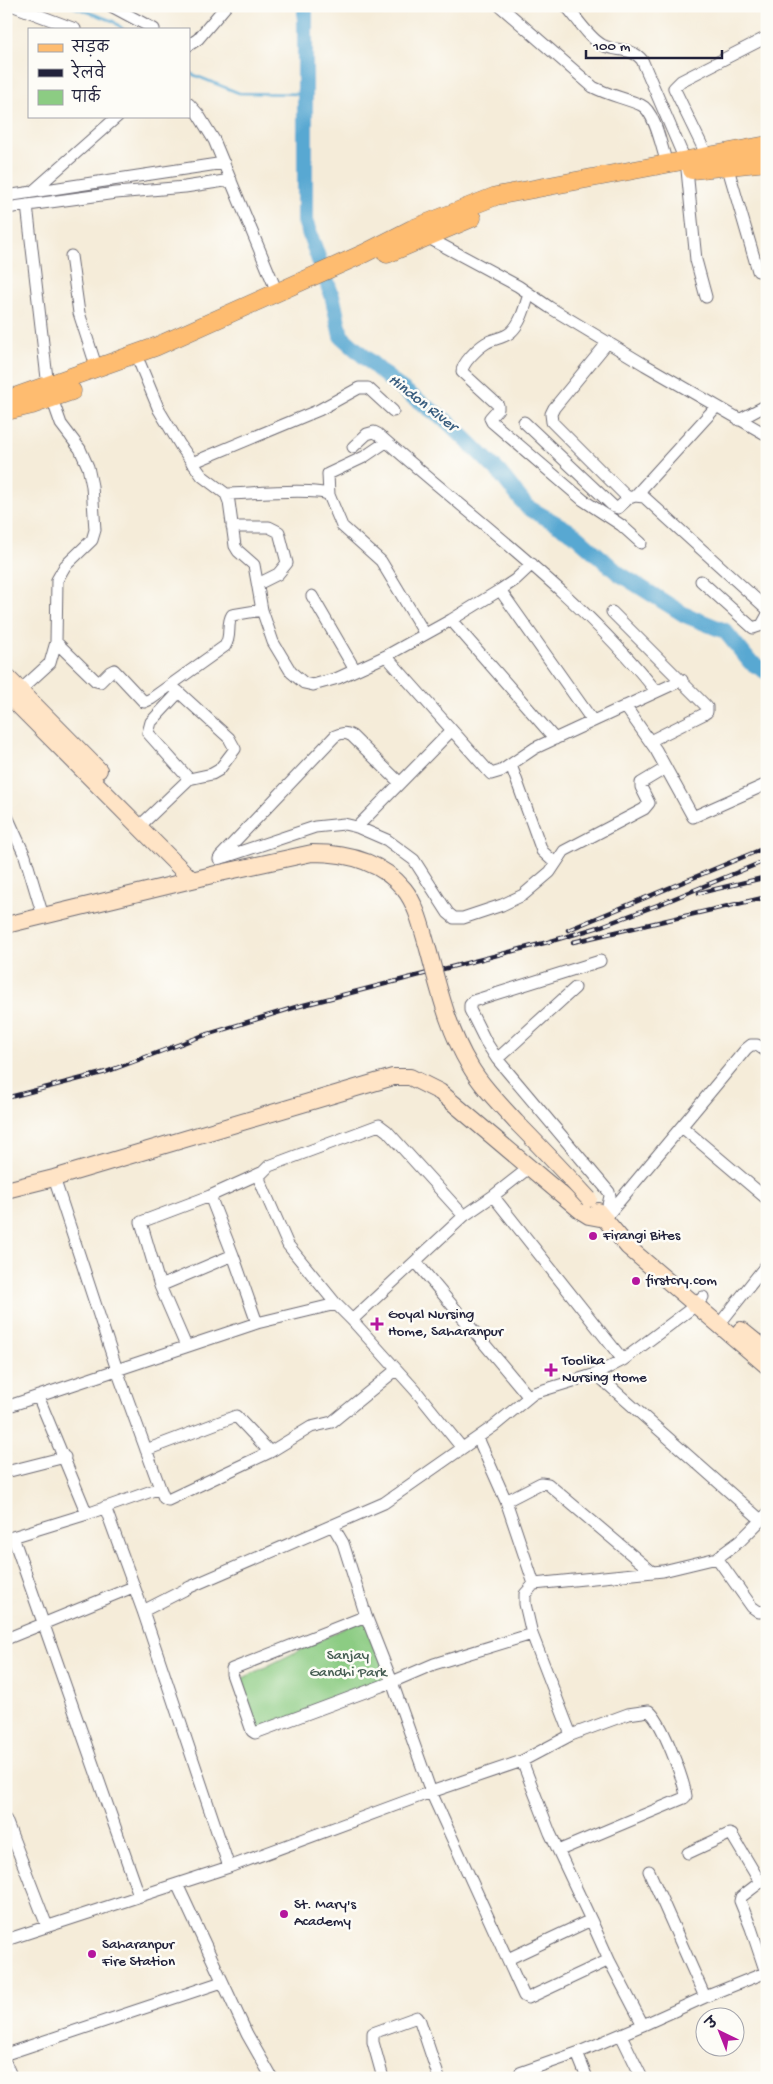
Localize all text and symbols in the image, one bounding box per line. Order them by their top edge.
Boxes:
legend [28,28,190,118]
scale bar [586,28,722,60]
text: 100 m [592,38,631,56]
text: सड़क [71,40,110,58]
text: रेलवे [70,59,106,84]
text: पार्क [71,85,102,108]
water label: Hindon River [384,371,463,439]
place label: Firangi Bites [602,1227,681,1245]
marker: Firangi Bites [587,1230,599,1242]
place label: firstcry.com [645,1272,717,1290]
marker: firstcry.com [630,1275,642,1287]
place label: Goyal Nursing Home, Saharanpur [388,1306,505,1341]
marker: Goyal Nursing Home, Saharanpur [370,1317,384,1331]
place label: Toolika Nursing Home [561,1352,647,1387]
marker: Toolika Nursing Home [544,1363,558,1377]
park label: Sanjay Gandhi Park [309,1647,388,1682]
place label: St. Mary's Academy [294,1896,357,1931]
marker: St. Mary's Academy [278,1908,290,1920]
place label: Saharanpur Fire Station [101,1936,176,1971]
marker: Saharanpur Fire Station [86,1948,98,1960]
north arrow [696,2006,746,2056]
text: उ [702,2014,723,2035]

